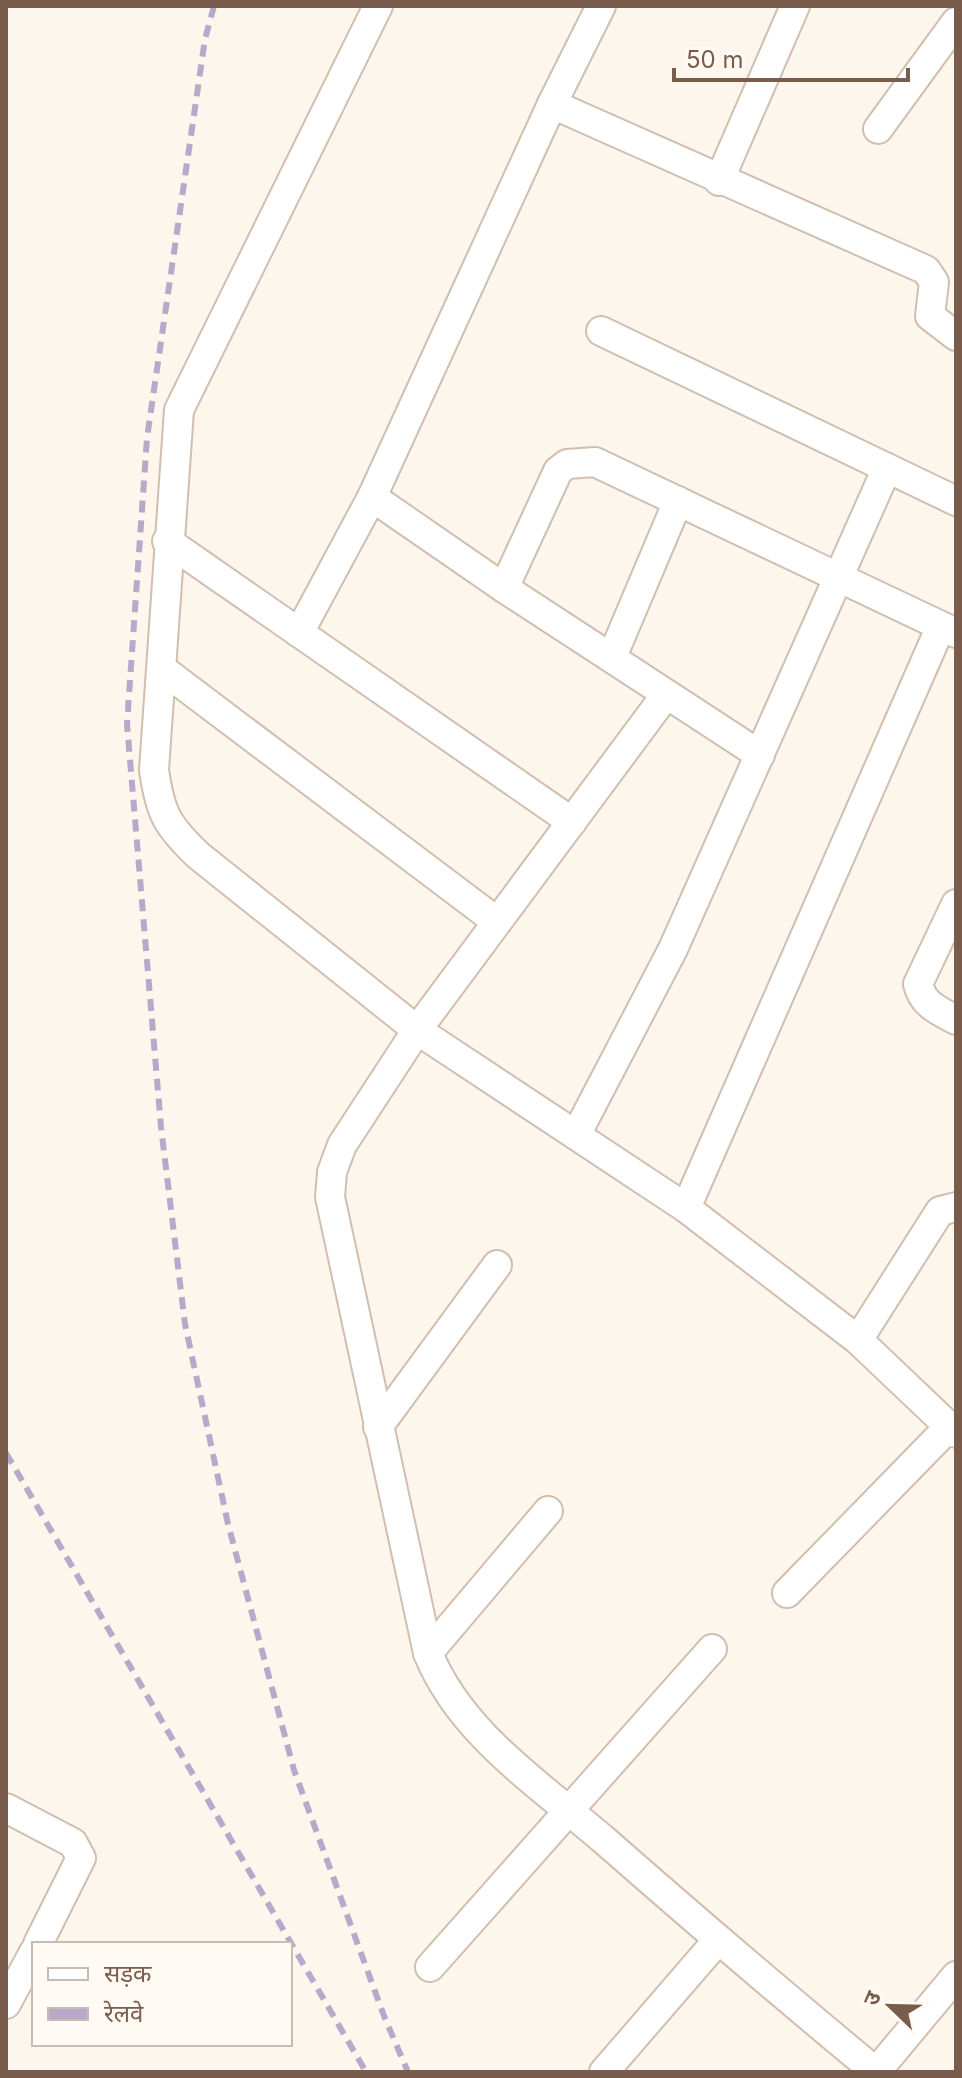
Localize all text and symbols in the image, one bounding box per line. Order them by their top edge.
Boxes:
scale bar [674,32,908,82]
text: 50 m [686,45,744,74]
legend [32,1942,292,2046]
text: सड़क [104,1959,152,1988]
north arrow [850,1966,930,2046]
text: उ [857,1986,887,2009]
text: रेलवे [103,1999,144,2028]

